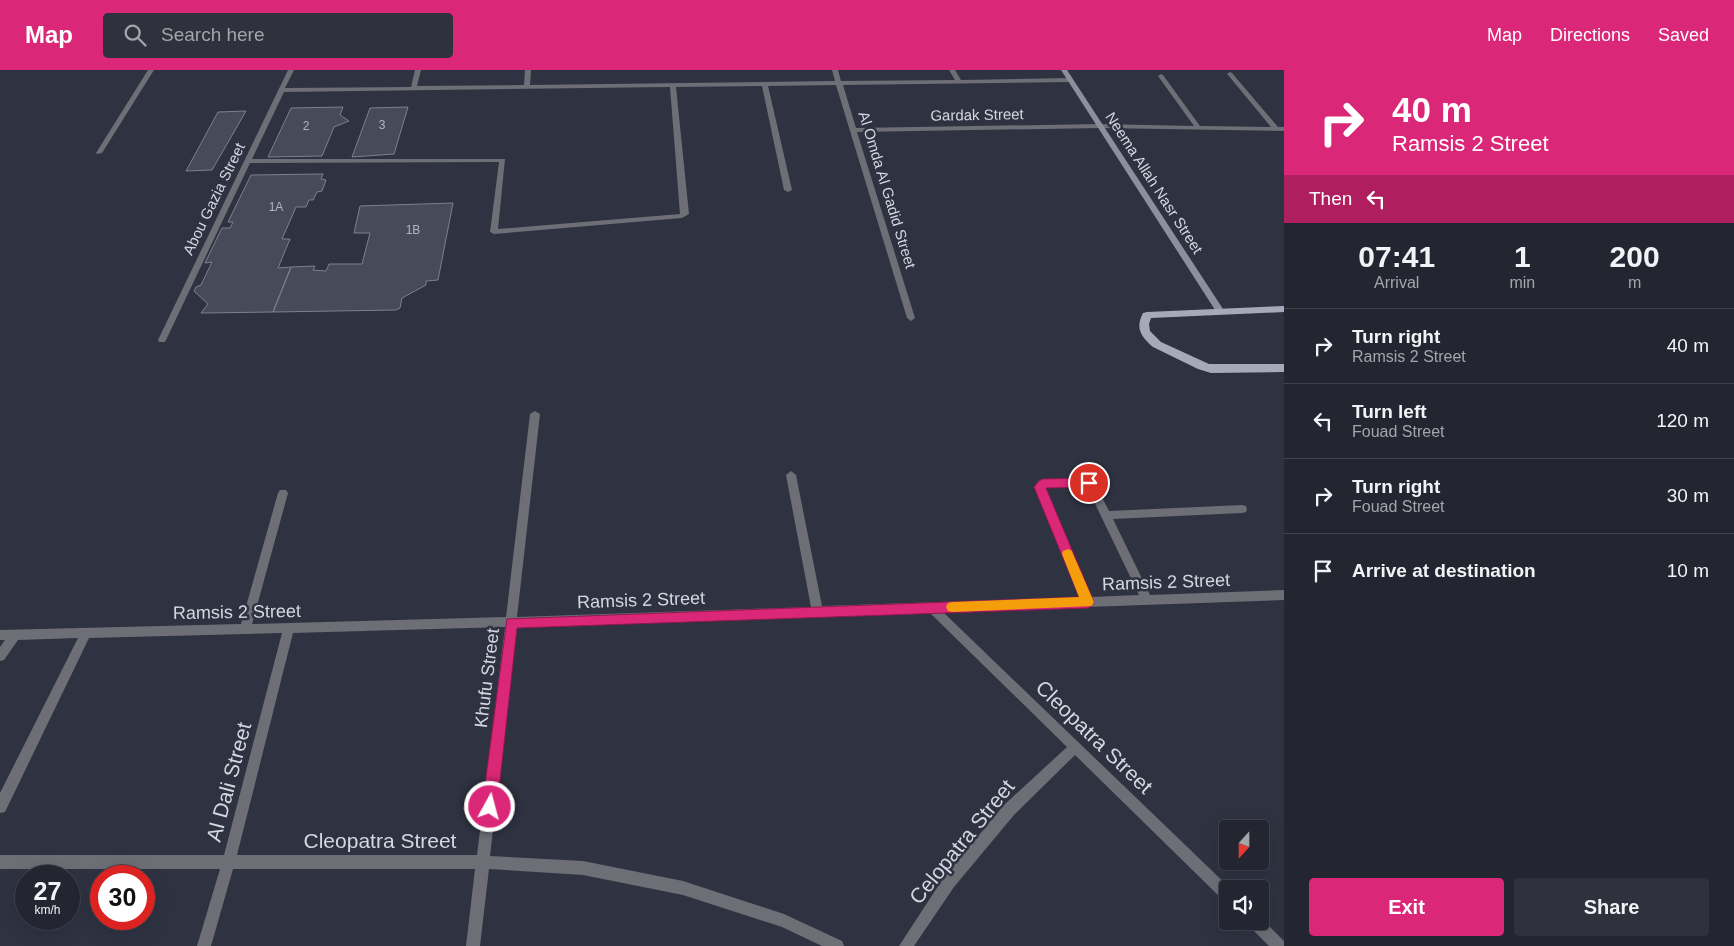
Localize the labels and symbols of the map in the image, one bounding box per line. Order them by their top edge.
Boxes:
street label: Gardak Street [930,105,1025,124]
street label: Al Omda Al Gadid Street [855,109,920,271]
street label: Neema Allah Nasr Street [1102,109,1207,257]
house number: 3 [379,118,386,132]
house number: 2 [303,119,310,133]
street label: Abou Gazia Street [179,139,248,258]
house number: 1A [269,200,283,214]
house number: 1B [406,223,420,237]
pin [1068,462,1110,504]
street label: Ramsis 2 Street [1102,570,1230,594]
street label: Ramsis 2 Street [577,588,705,612]
street label: Ramsis 2 Street [173,601,301,623]
street label: Khufu Street [471,627,503,729]
street label: Cleopatra Street [1031,675,1157,798]
street label: Al Dali Street [202,720,256,844]
street label: Celopatra Street [905,775,1019,908]
position arrow [463,780,515,832]
north arrow [1219,820,1269,870]
street label: Cleopatra Street [304,829,457,852]
speed limit sign: 30 [90,865,155,930]

